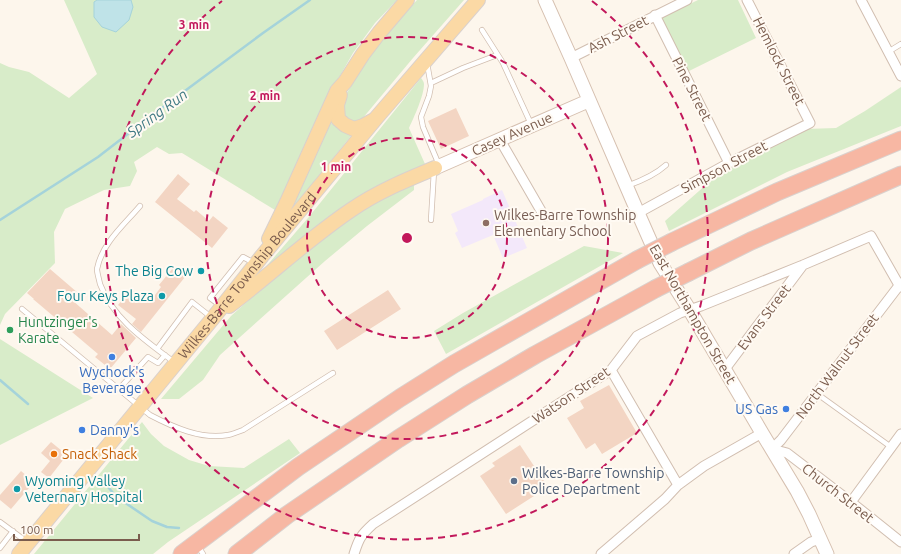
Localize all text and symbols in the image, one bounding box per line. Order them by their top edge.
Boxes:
street label: Ash Street [585,12,651,56]
street label: Hemlock Street [750,14,808,108]
text: 3 min [179,18,209,31]
street label: Pine Street [669,54,715,124]
water label: Spring Run [123,85,191,141]
text: 2 min [250,89,280,102]
street label: Casey Avenue [469,109,555,159]
street label: Simpson Street [678,137,770,196]
text: 1 min [321,160,351,173]
street label: Wilkes-Barre Township Boulevard [175,189,319,362]
place label: Wilkes-Barre Township Elementary School [494,207,636,239]
marker: Wilkes-Barre Township Elementary School [481,218,491,228]
centre of rings [400,231,414,245]
street label: East Northampton Street [647,241,740,387]
place label: The Big Cow [115,263,193,279]
marker: The Big Cow [196,266,206,276]
street label: Evans Street [734,281,794,353]
place label: Four Keys Plaza [57,288,154,304]
marker: Four Keys Plaza [157,291,167,301]
street label: North Walnut Street [792,310,882,422]
place label: Huntzinger's Karate [18,314,98,346]
marker: Huntzinger's Karate [5,325,15,335]
marker: Wychock's Beverage [107,352,117,362]
street label: Watson Street [529,363,613,427]
place label: Wychock's Beverage [79,364,145,396]
place label: US Gas [735,401,778,417]
marker: US Gas [781,404,791,414]
place label: Danny's [90,422,139,438]
marker: Danny's [77,425,87,435]
place label: Snack Shack [62,446,137,462]
marker: Snack Shack [49,449,59,459]
street label: Church Street [799,460,877,526]
place label: Wilkes-Barre Township Police Department [522,465,664,497]
place label: Wyoming Valley Veternary Hospital [25,473,143,505]
marker: Wilkes-Barre Township Police Department [509,476,519,486]
marker: Wyoming Valley Veternary Hospital [12,484,22,494]
scale bar [14,516,139,542]
text: 100 m [20,523,53,536]

